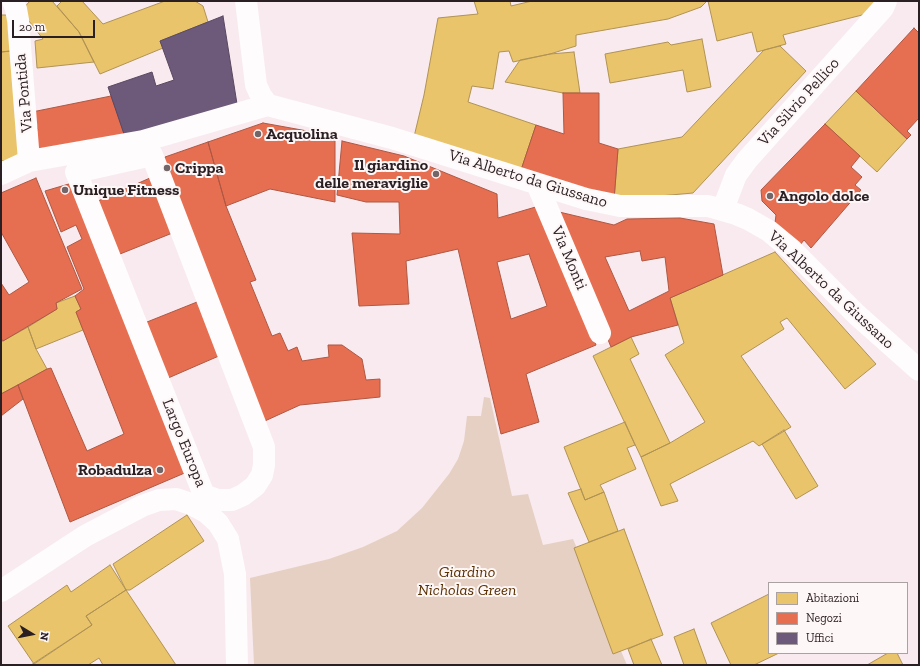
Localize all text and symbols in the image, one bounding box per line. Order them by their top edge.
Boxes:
scale bar [14,12,97,38]
text: 20 m [19,20,45,34]
street label: Via Pontida [11,53,37,133]
street label: Via Silvio Pellico [754,54,844,150]
place label: Acquolina [266,124,338,144]
marker: Acquolina [253,129,263,139]
street label: Via Alberto da Giussano [446,146,610,212]
place label: Il giardino delle meraviglie [315,155,428,193]
place label: Crippa [175,158,224,178]
marker: Crippa [162,163,172,173]
marker: Il giardino delle meraviglie [431,169,441,179]
place label: Unique Fitness [73,180,179,200]
marker: Unique Fitness [60,185,70,195]
place label: Angolo dolce [778,186,869,206]
marker: Angolo dolce [765,191,775,201]
street label: Via Monti [547,223,591,293]
street label: Via Alberto da Giussano [764,227,898,353]
street label: Largo Europa [158,396,210,490]
place label: Robadulza [78,460,152,480]
marker: Robadulza [155,465,165,475]
park label: Giardino Nicholas Green [418,562,516,600]
legend [768,582,908,654]
text: Abitazioni [806,591,859,605]
text: Negozi [806,611,842,625]
north arrow [12,614,52,654]
text: N [37,631,51,641]
text: Uffici [806,631,834,645]

